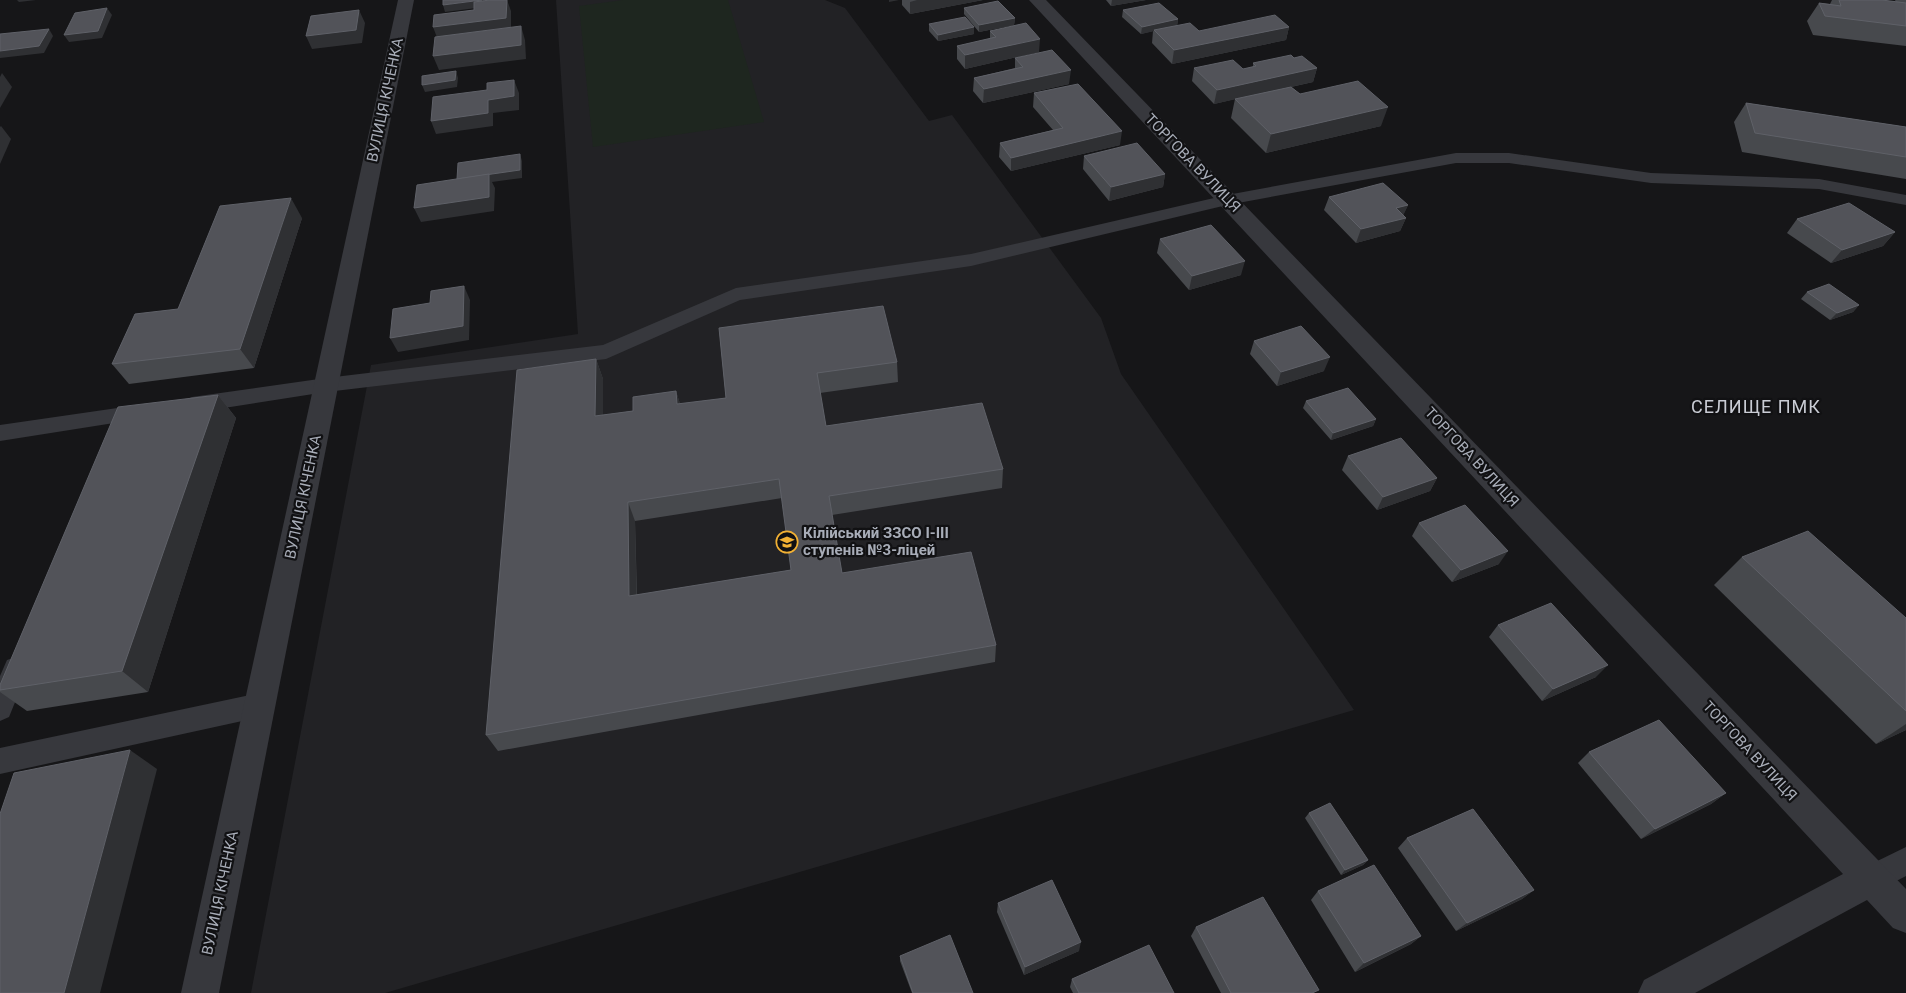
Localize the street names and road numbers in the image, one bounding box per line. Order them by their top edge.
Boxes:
street label: ВУЛИЦЯ КІЧЕНКА [363,36,407,164]
street label: ТОРГОВА ВУЛИЦЯ [1141,110,1245,216]
street label: ТОРГОВА ВУЛИЦЯ [1421,403,1523,511]
street label: ВУЛИЦЯ КІЧЕНКА [281,433,325,561]
street label: ТОРГОВА ВУЛИЦЯ [1699,697,1801,805]
street label: ВУЛИЦЯ КІЧЕНКА [198,829,242,957]

